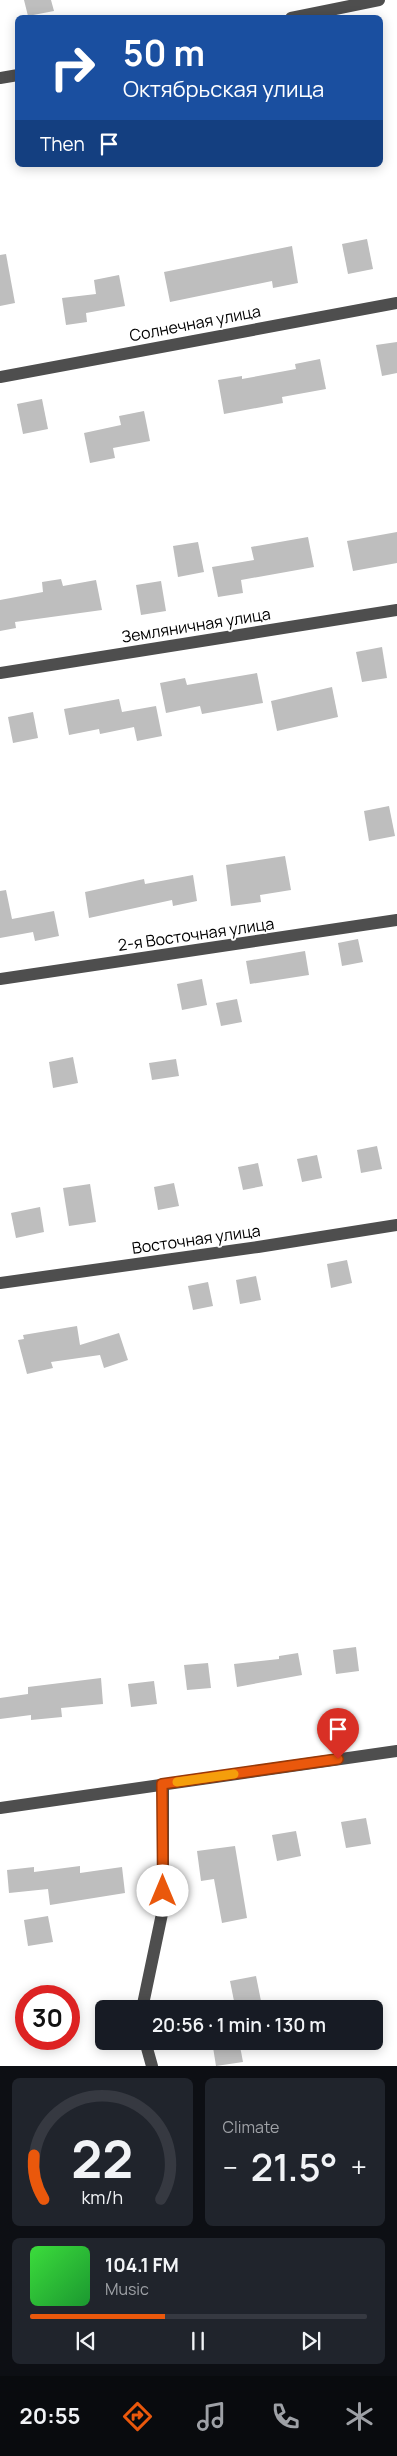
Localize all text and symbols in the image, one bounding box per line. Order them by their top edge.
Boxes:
text: 50 m [123,29,205,77]
icon: right [40,35,105,100]
text: Октябрьская улица [123,74,324,104]
icon: arrive [95,130,123,158]
text: Then [40,131,85,157]
street label: Солнечная улица [128,299,262,347]
street label: Земляничная улица [120,602,272,648]
street label: 2-я Восточная улица [116,912,276,956]
street label: Восточная улица [130,1219,262,1259]
pin [317,1708,359,1759]
icon: arrive [324,1715,352,1743]
position arrow [136,1864,188,1916]
speed limit sign: 30 [15,1985,80,2050]
text: 20:56 · 1 min · 130 m [152,2012,326,2038]
text: Climate [223,2116,279,2138]
text: 22 [71,2123,133,2194]
text: 21.5° [251,2140,338,2192]
text: − [223,2148,238,2186]
text: + [351,2148,367,2186]
text: km/h [81,2185,123,2209]
text: 104.1 FM [105,2252,179,2278]
text: Music [105,2278,149,2300]
icon: previous [72,2327,100,2355]
icon: pause [184,2327,212,2355]
icon: next [297,2327,325,2355]
icon: directions [120,2399,155,2434]
icon: music [194,2399,229,2434]
icon: phone [268,2399,303,2434]
icon: climate [342,2399,377,2434]
text: 20:55 [20,2401,81,2431]

